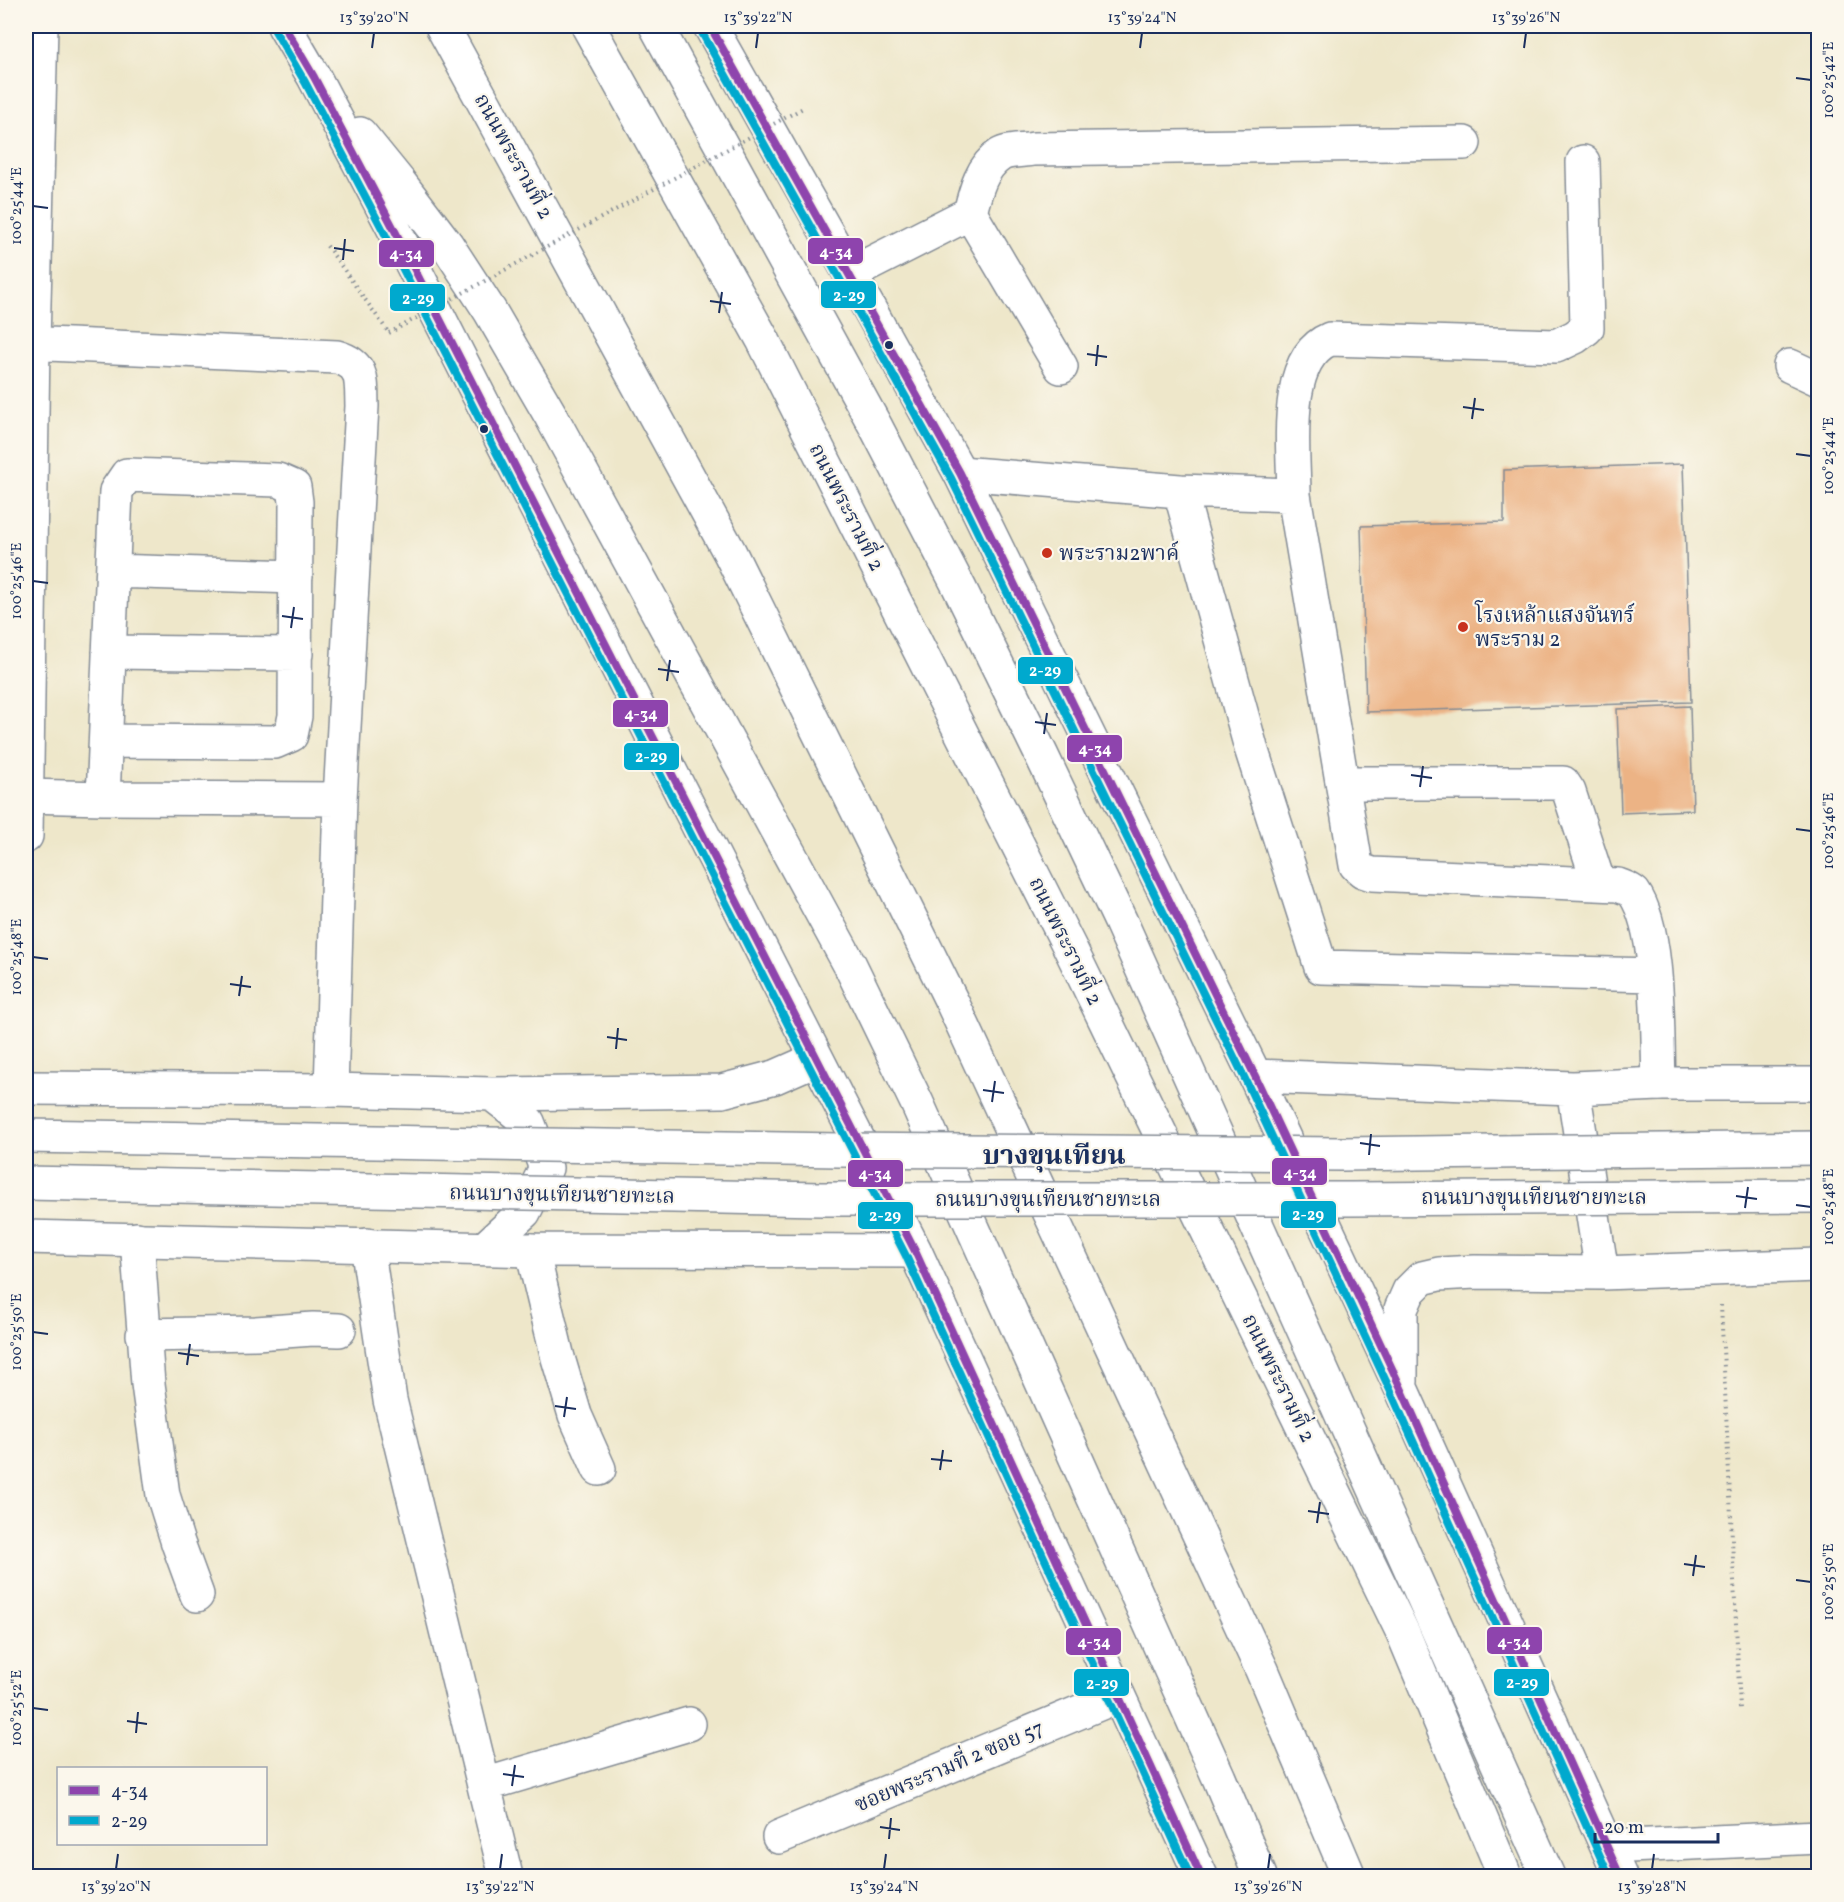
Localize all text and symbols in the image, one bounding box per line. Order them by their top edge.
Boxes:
text: 13°39'20"N [339,8,409,29]
text: 13°39'22"N [724,8,792,29]
text: 13°39'24"N [1107,8,1177,29]
text: 13°39'26"N [1492,8,1560,29]
text: 100°25'42"E [1819,41,1840,119]
street label: ถนนพระรามที่ 2 [466,87,562,225]
text: 100°25'44"E [7,167,28,245]
line badge: 4-34 [807,237,864,265]
line badge: 4-34 [378,239,435,268]
text: 4-34 [819,242,853,264]
text: 4-34 [389,244,423,266]
line badge: 2-29 [820,280,877,309]
line badge: 2-29 [389,283,446,312]
text: 2-29 [833,286,865,308]
text: 2-29 [402,289,434,311]
unlabelled marker [883,339,895,351]
text: 100°25'44"E [1819,417,1840,495]
unlabelled marker [478,423,490,435]
street label: ถนนพระรามที่ 2 [801,437,893,577]
place label: พระราม2พาค์ [1059,540,1179,569]
text: 100°25'46"E [7,543,28,619]
marker: พระราม2พาค์ [1040,546,1054,560]
place label: โรงเหล้าแสงจันทร์ พระราม 2 [1474,600,1635,655]
marker: โรงเหล้าแสงจันทร์ พระราม 2 [1456,620,1470,634]
line badge: 2-29 [1017,656,1074,685]
text: 2-29 [1029,661,1061,683]
line badge: 4-34 [612,699,669,728]
text: 4-34 [624,704,658,726]
line badge: 4-34 [1066,734,1123,763]
text: 4-34 [1078,739,1112,761]
line badge: 2-29 [623,742,680,771]
text: 2-29 [635,747,667,769]
text: 100°25'46"E [1819,793,1840,869]
street label: ถนนพระรามที่ 2 [1021,871,1111,1011]
text: 100°25'48"E [7,919,28,995]
district label: บางขุนเทียน [982,1138,1126,1176]
line badge: 4-34 [1271,1157,1328,1186]
line badge: 4-34 [847,1159,904,1188]
text: 4-34 [1283,1163,1317,1185]
text: 4-34 [858,1164,892,1186]
text: 100°25'48"E [1819,1169,1840,1245]
street label: ถนนบางขุนเทียนชายทะเล [449,1179,675,1212]
street label: ถนนบางขุนเทียนชายทะเล [1421,1184,1647,1213]
street label: ถนนบางขุนเทียนชายทะเล [935,1186,1161,1215]
line badge: 2-29 [1280,1200,1337,1229]
line badge: 2-29 [857,1201,914,1230]
text: 2-29 [1292,1205,1324,1227]
text: 2-29 [869,1206,901,1228]
text: 100°25'50"E [7,1293,28,1371]
street label: ถนนพระรามที่ 2 [1234,1308,1324,1448]
text: 100°25'50"E [1819,1543,1840,1621]
line badge: 4-34 [1486,1626,1543,1655]
line badge: 4-34 [1065,1627,1122,1656]
text: 4-34 [1077,1632,1111,1654]
text: 4-34 [1497,1632,1531,1654]
line badge: 2-29 [1073,1668,1130,1697]
line badge: 2-29 [1493,1668,1550,1697]
text: 100°25'52"E [7,1670,28,1746]
text: 2-29 [1506,1673,1538,1695]
text: 2-29 [1086,1674,1118,1696]
street label: ซอยพระรามที่ 2 ซอย 57 [849,1712,1049,1820]
legend [57,1767,267,1845]
text: 4-34 [111,1780,149,1805]
scale bar [1595,1806,1718,1844]
text: 2-29 [111,1810,147,1835]
text: 20 m [1604,1816,1644,1841]
text: 13°39'20"N [81,1877,151,1898]
text: 13°39'22"N [466,1877,534,1898]
text: 13°39'24"N [849,1877,919,1898]
text: 13°39'26"N [1234,1877,1302,1898]
text: 13°39'28"N [1618,1877,1686,1898]

